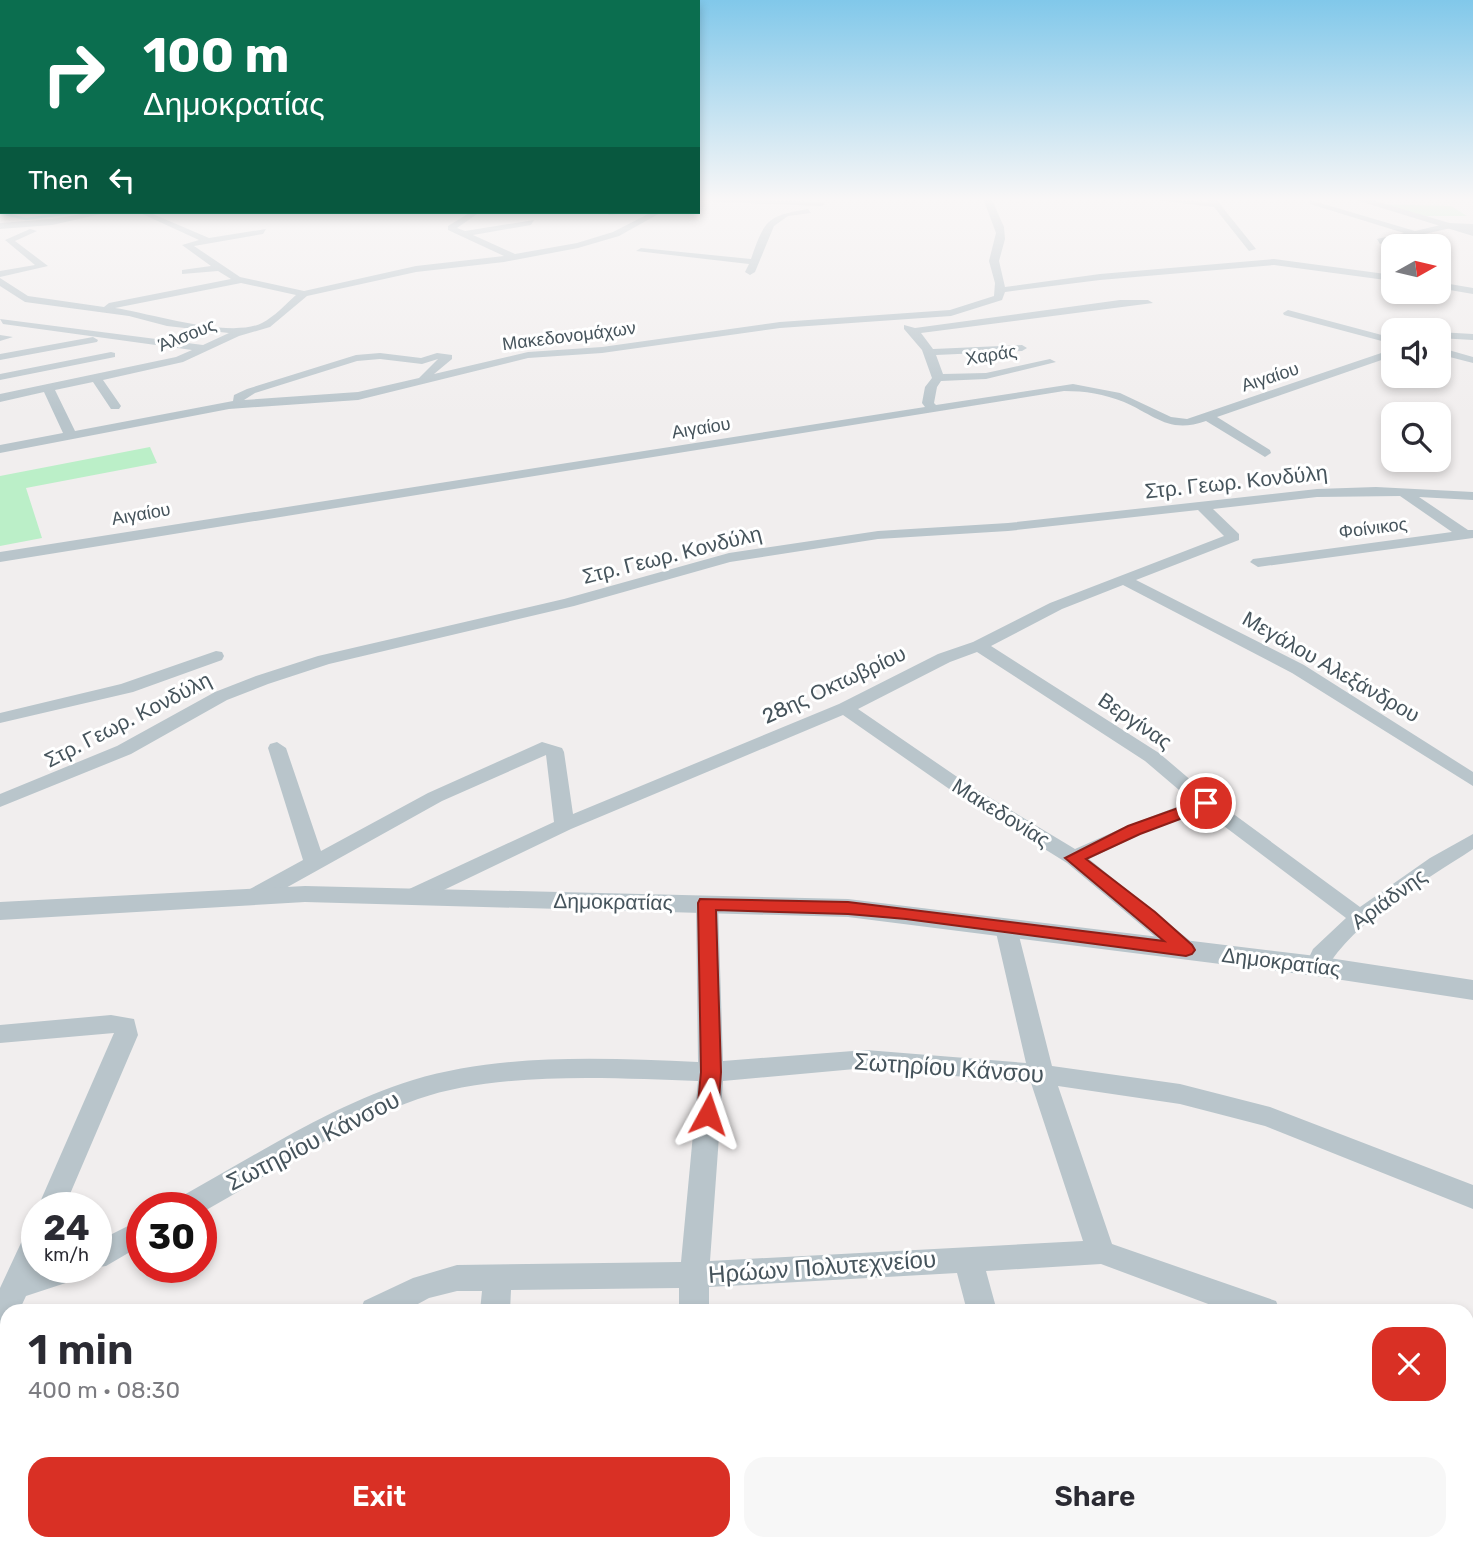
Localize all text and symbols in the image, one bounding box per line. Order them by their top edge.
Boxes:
text: 100 m [143,26,289,84]
icon: right [28,28,119,119]
text: Δημοκρατίας [143,85,325,123]
icon: left [103,161,141,199]
text: Then [28,165,89,196]
north arrow [1381,234,1451,304]
map controls [1381,234,1451,472]
street label: Άλσους [155,313,219,357]
street label: Μακεδονομάχων [501,317,637,355]
button: sound [1381,318,1451,388]
street label: Χαράς [964,340,1019,370]
street label: Αιγαίου [1238,357,1302,397]
button: search [1381,402,1451,472]
street label: Αιγαίου [670,412,732,444]
street label: Στρ. Γεωρ. Κονδύλη [1143,459,1329,504]
street label: Αιγαίου [110,498,172,530]
street label: Φοίνικος [1337,513,1409,543]
street label: Στρ. Γεωρ. Κονδύλη [580,520,764,589]
street label: Μεγάλου Αλεξάνδρου [1238,606,1424,727]
street label: 28ης Οκτωβρίου [758,640,910,729]
street label: Στρ. Γεωρ. Κονδύλη [40,667,215,772]
street label: Βεργίνας [1094,687,1177,754]
street label: Μακεδονίας [948,773,1055,852]
pin [1176,773,1236,833]
icon: arrive [1187,784,1225,822]
street label: Αριάδνης [1346,863,1431,934]
street label: Δημοκρατίας [553,888,673,915]
street label: Δημοκρατίας [1220,942,1342,981]
street label: Σωτηρίου Κάνσου [853,1047,1045,1089]
position arrow [671,1077,745,1151]
street label: Σωτηρίου Κάνσου [222,1085,404,1197]
speed limit sign: 30 [126,1192,217,1283]
text: 24 [43,1207,90,1249]
text: km/h [44,1244,89,1266]
street label: Ηρώων Πολυτεχνείου [707,1245,937,1289]
text: 1 min [28,1325,134,1375]
button: close [1372,1327,1446,1401]
text: 400 m · 08:30 [28,1376,180,1404]
button: Exit [28,1457,730,1537]
button: Share [744,1457,1446,1537]

